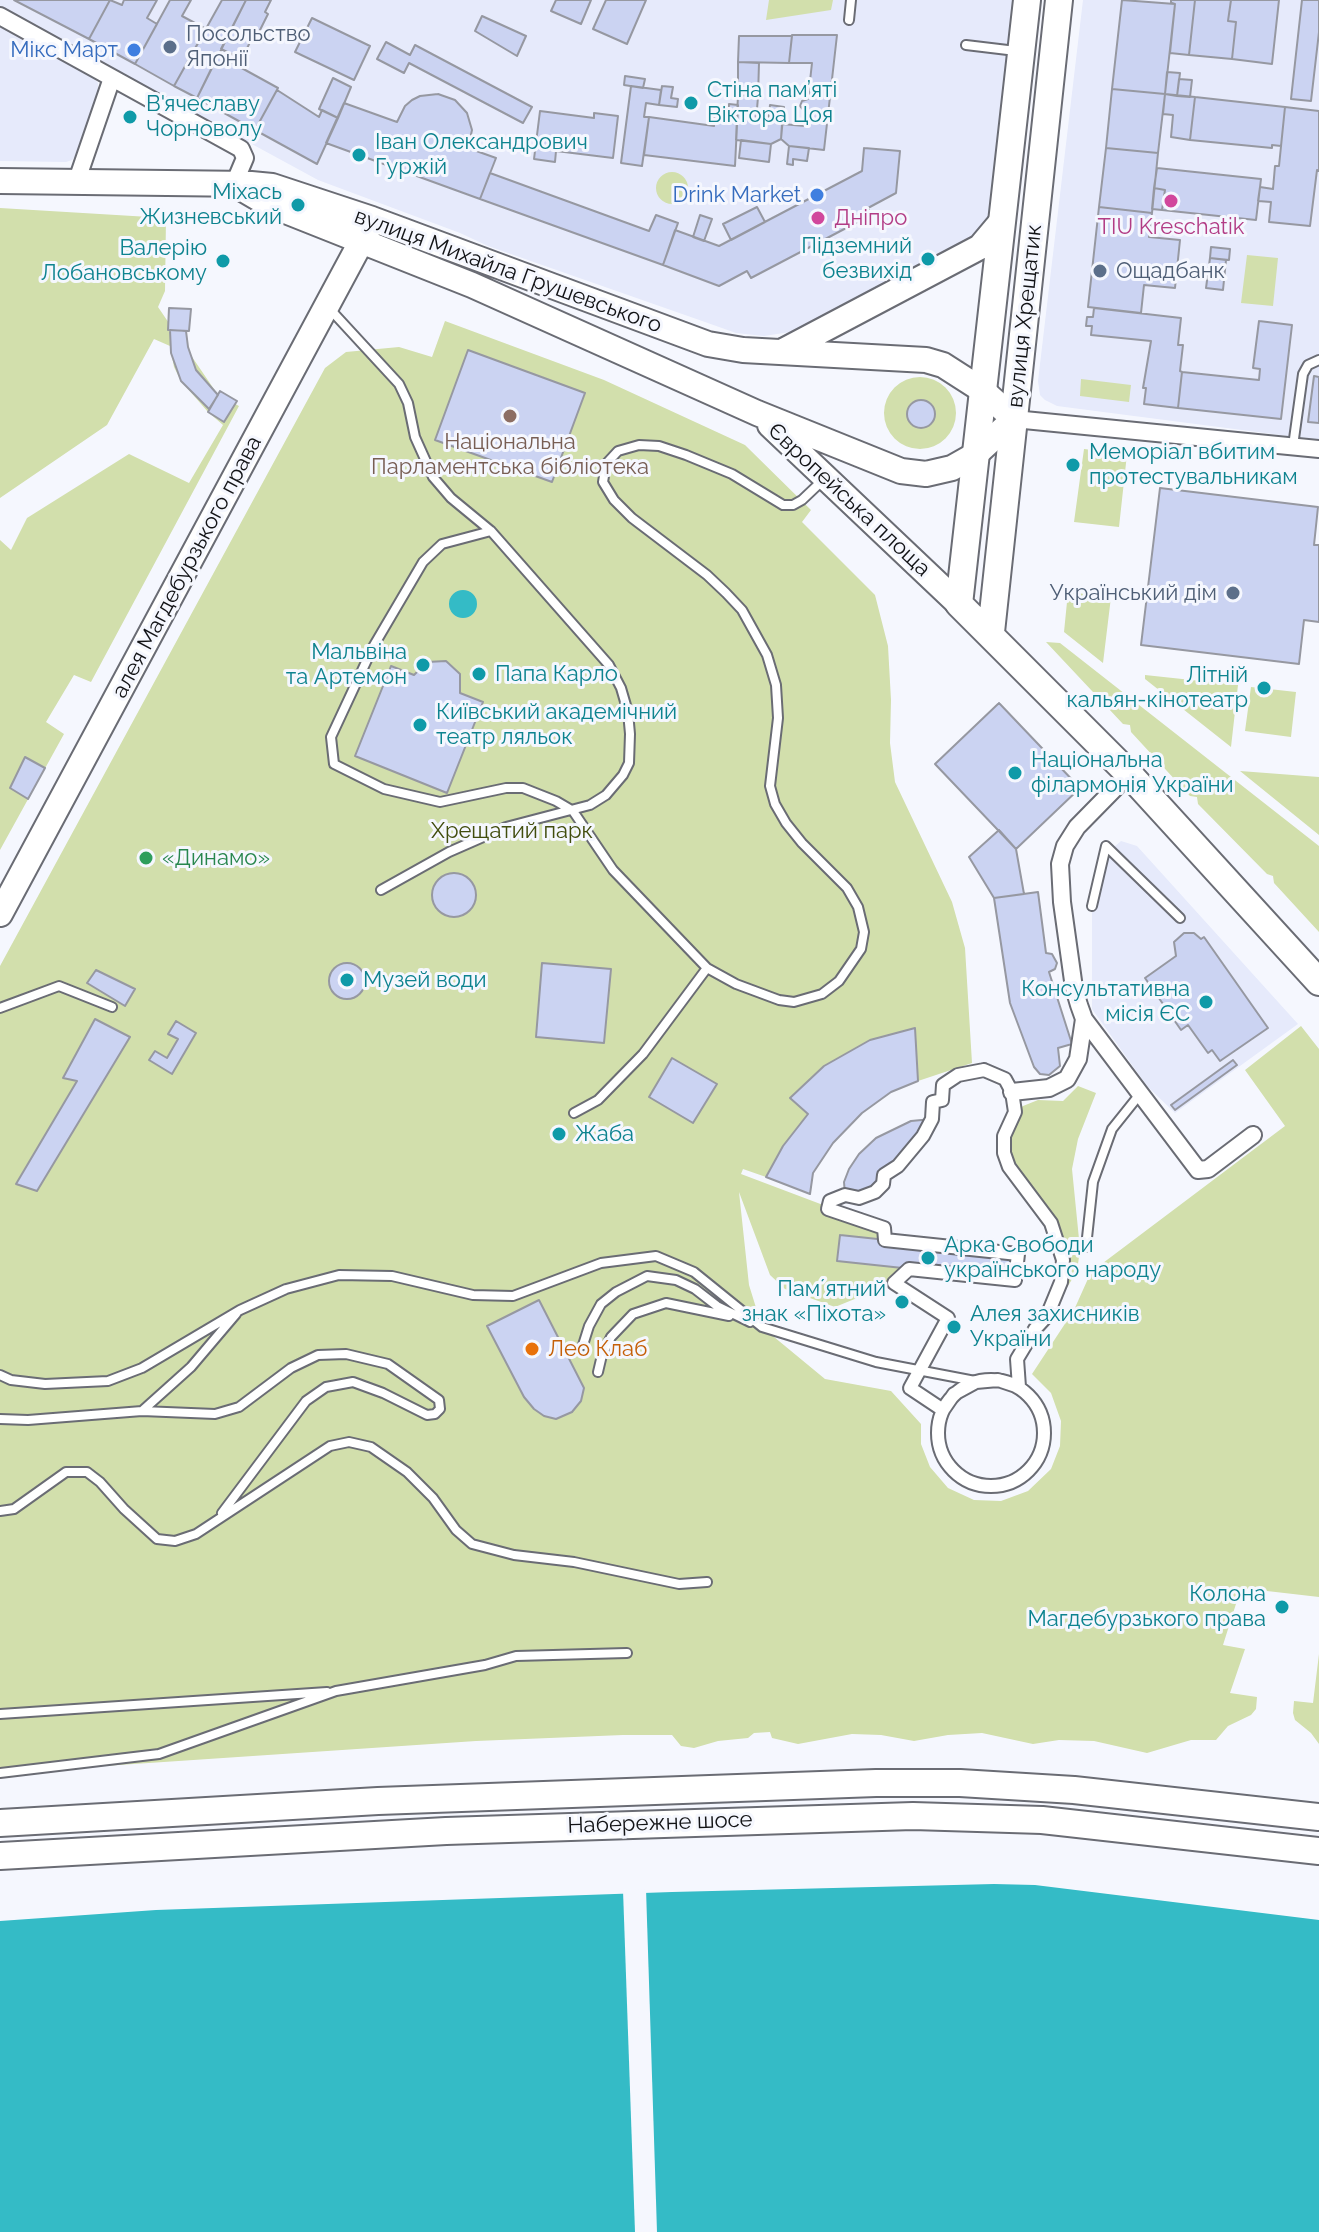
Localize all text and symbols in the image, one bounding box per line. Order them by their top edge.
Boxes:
place label: Посольство Японії [186,21,311,72]
place label: Мікс Март [10,37,118,63]
marker: Посольство Японії [161,38,179,56]
marker: Мікс Март [125,41,143,59]
place label: Стіна пам’яті Віктора Цоя [707,77,837,128]
place label: В'ячеславу Чорноволу [146,91,262,142]
marker: Стіна пам’яті Віктора Цоя [682,94,700,112]
marker: В'ячеславу Чорноволу [121,108,139,126]
place label: Іван Олександрович Гуржій [375,129,588,180]
marker: Іван Олександрович Гуржій [350,146,368,164]
place label: Міхась Жизневський [139,179,282,230]
place label: Drink Market [673,182,801,208]
marker: Drink Market [808,186,826,204]
marker: TIU Kreschatik [1162,192,1180,210]
marker: Міхась Жизневський [289,196,307,214]
street label: вулиця Михайла Грушевського [351,203,665,339]
place label: Дніпро [834,205,907,231]
marker: Дніпро [809,209,827,227]
place label: TIU Kreschatik [1098,214,1244,240]
street label: вулиця Хрещатик [1002,223,1048,409]
place label: Підземний безвихід [801,233,912,284]
place label: Валерію Лобановському [41,235,207,286]
marker: Підземний безвихід [919,250,937,268]
marker: Валерію Лобановському [214,252,232,270]
place label: Ощадбанк [1116,258,1225,284]
marker: Ощадбанк [1091,262,1109,280]
marker: Національна Парламентська бібліотека [501,407,519,425]
street label: Європейська площа [762,418,936,582]
place label: Національна Парламентська бібліотека [371,429,649,480]
street label: алея Магдебурзького права [107,432,267,702]
place label: Меморіал вбитим протестувальникам [1089,439,1298,490]
marker: Меморіал вбитим протестувальникам [1064,456,1082,474]
place label: Український дім [1050,580,1217,606]
marker: Український дім [1224,584,1242,602]
place label: Мальвіна та Артемон [286,639,407,690]
marker: Мальвіна та Артемон [414,656,432,674]
place label: Папа Карло [495,661,618,687]
place label: Літній кальян-кінотеатр [1066,662,1248,714]
marker: Папа Карло [470,665,488,683]
marker: Літній кальян-кінотеатр [1255,679,1273,697]
place label: Київський академічний театр ляльок [436,699,677,750]
marker: Київський академічний театр ляльок [411,716,429,734]
place label: Національна філармонія України [1031,747,1234,798]
marker: Національна філармонія України [1006,764,1024,782]
park label: Хрещатий парк [431,818,593,844]
place label: «Динамо» [162,845,270,871]
marker: «Динамо» [137,849,155,867]
place label: Музей води [363,967,487,993]
marker: Музей води [338,971,356,989]
place label: Консультативна місія ЄС [1021,976,1190,1028]
marker: Консультативна місія ЄС [1197,993,1215,1011]
place label: Жаба [575,1121,634,1147]
marker: Жаба [550,1125,568,1143]
place label: Арка Свободи українського народу [944,1232,1161,1284]
marker: Арка Свободи українського народу [919,1249,937,1267]
place label: Памʼятний знак «Піхота» [742,1276,886,1328]
marker: Памʼятний знак «Піхота» [893,1293,911,1311]
place label: Алея захисників України [970,1301,1140,1352]
marker: Алея захисників України [945,1318,963,1336]
place label: Лео Клаб [548,1336,647,1362]
marker: Лео Клаб [523,1340,541,1358]
place label: Колона Магдебурзького права [1028,1581,1266,1632]
marker: Колона Магдебурзького права [1273,1598,1291,1616]
street label: Набережне шосе [567,1807,753,1839]

